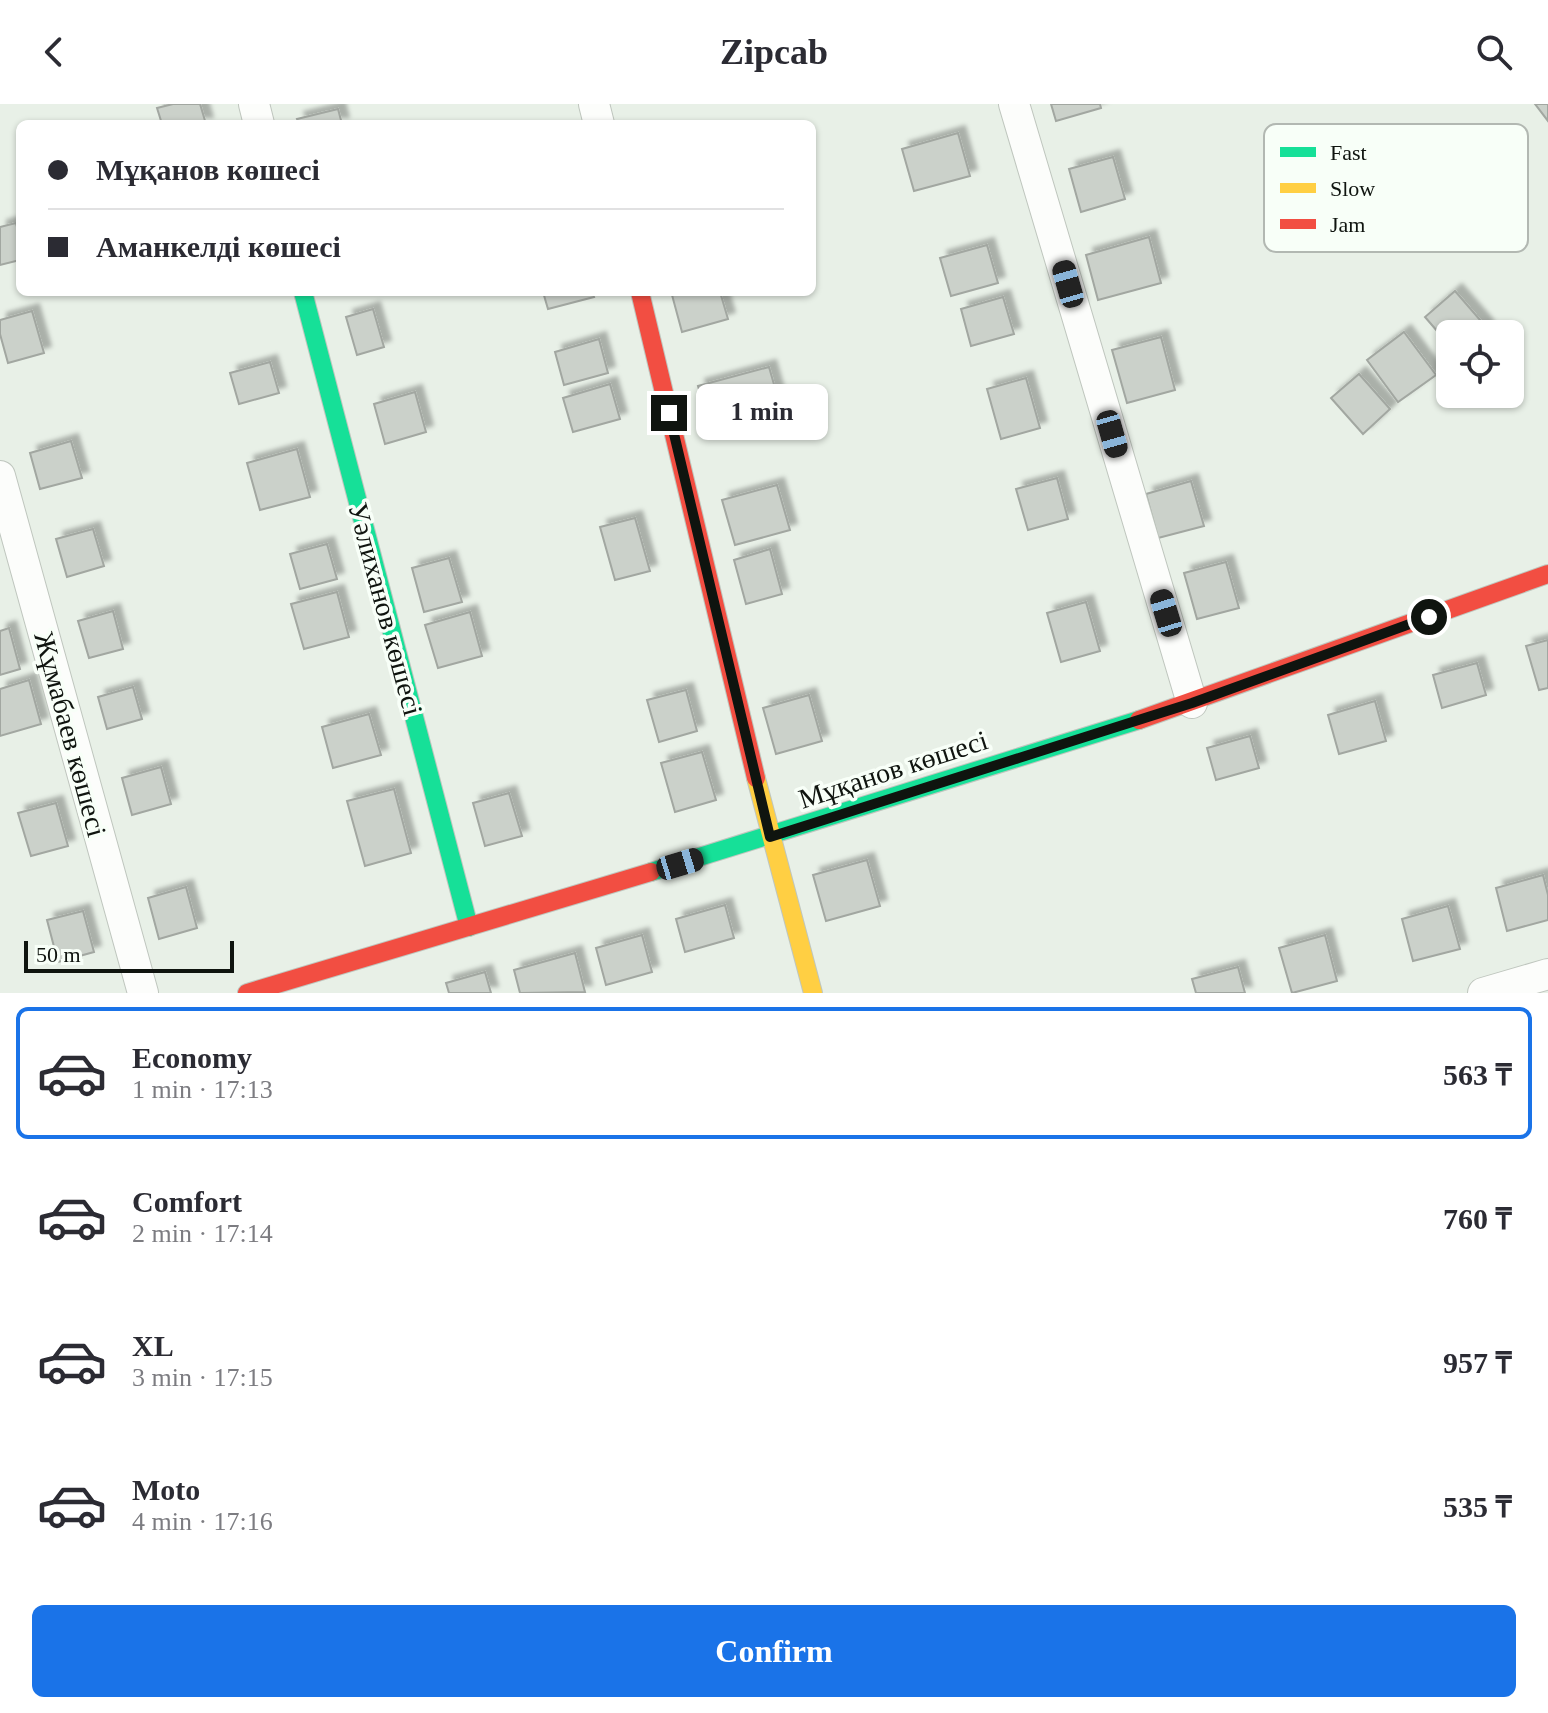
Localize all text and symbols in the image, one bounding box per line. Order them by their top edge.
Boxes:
icon: back [32,30,76,74]
icon: search [1472,30,1516,74]
text: Zipcab [720,32,828,72]
legend [1264,124,1528,252]
text: Fast [1330,140,1367,165]
text: Мұқанов көшесі [96,153,320,186]
text: Slow [1330,176,1375,201]
text: Jam [1330,212,1365,237]
text: Аманкелді көшесі [96,230,341,263]
car [1050,258,1086,310]
map controls [1436,320,1524,408]
button: locate [1436,320,1524,408]
callout: 1 min [697,385,829,441]
route end [651,395,687,431]
text: 1 min [731,397,793,426]
car [1094,408,1130,460]
street label: Уәлиханов көшесі [342,499,429,719]
car [1148,587,1184,639]
route start [1411,599,1447,635]
street label: Жұмабаев көшесі [28,628,113,840]
street label: Мұқанов көшесі [795,724,992,815]
car [654,846,706,882]
scale bar [24,937,234,973]
text: 50 m [36,942,81,967]
icon: car [36,1037,108,1109]
text: Economy [132,1041,252,1074]
text: 563 ₸ [1443,1058,1512,1091]
text: 1 min · 17:13 [132,1075,273,1104]
icon: car [36,1181,108,1253]
text: Comfort [132,1185,242,1218]
text: 760 ₸ [1443,1202,1512,1235]
text: 2 min · 17:14 [132,1219,273,1248]
icon: car [36,1325,108,1397]
text: XL [132,1329,174,1362]
text: 957 ₸ [1443,1346,1512,1379]
text: 3 min · 17:15 [132,1363,273,1392]
icon: car [36,1469,108,1541]
text: Moto [132,1473,200,1506]
text: 535 ₸ [1443,1490,1512,1523]
text: 4 min · 17:16 [132,1507,273,1536]
button: Confirm [32,1605,1516,1697]

